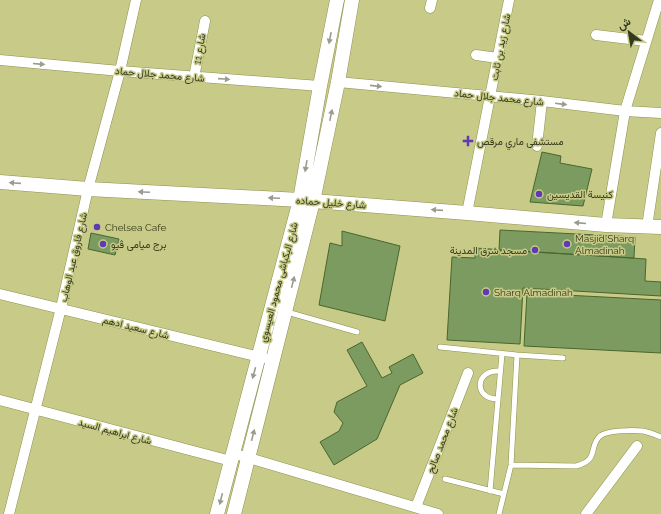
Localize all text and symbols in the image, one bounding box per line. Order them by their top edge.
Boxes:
north arrow [609,12,649,52]
street label: شارع زيد بن ثابت [489,13,513,82]
text: ش [615,15,633,33]
one-way arrow [326,32,332,44]
street label: شارع 11 [191,33,209,66]
one-way arrow [33,60,45,67]
street label: شارع محمد جلال حماد [115,65,205,85]
one-way arrow [218,76,230,83]
one-way arrow [370,82,382,89]
street label: شارع محمد جلال حماد [454,87,544,109]
one-way arrow [555,101,568,107]
one-way arrow [328,109,334,121]
marker: مستشفى ماري مرقص [462,135,474,147]
place label: مستشفى ماري مرقص [477,136,564,150]
one-way arrow [302,160,308,172]
one-way arrow [9,180,21,187]
one-way arrow [138,188,150,195]
marker: كنيسة القديسين [534,189,544,199]
place label: كنيسة القديسين [547,189,613,201]
one-way arrow [268,195,280,202]
street label: شارع خليل حماده [295,195,366,211]
one-way arrow [431,207,443,214]
street label: شارع فاروق عبد الوهاب [58,211,90,303]
one-way arrow [574,220,586,226]
street label: شارع البكباشى محمود العيسوي [257,221,303,344]
marker: Chelsea Cafe [92,222,102,232]
place label: Chelsea Cafe [105,222,166,233]
place label: Masjid Sharq Almadinah [575,233,634,256]
marker: برج ميامى ڤيو [98,239,108,249]
place label: برج ميامى ڤيو [111,239,166,251]
marker: Masjid Sharq Almadinah [562,239,572,249]
place label: مسجد شرق المدينة [450,245,527,257]
marker: مسجد شرق المدينة [530,245,540,255]
one-way arrow [290,276,296,288]
marker: Sharq Almadinah [481,287,491,297]
place label: Sharq Almadinah [494,287,573,298]
street label: شارع سعيد ادهم [101,314,170,342]
one-way arrow [250,367,256,380]
street label: شارع محمد صالح [425,406,461,475]
street label: شارع ابراهيم السيد [77,416,153,448]
one-way arrow [250,429,256,441]
one-way arrow [218,494,224,506]

